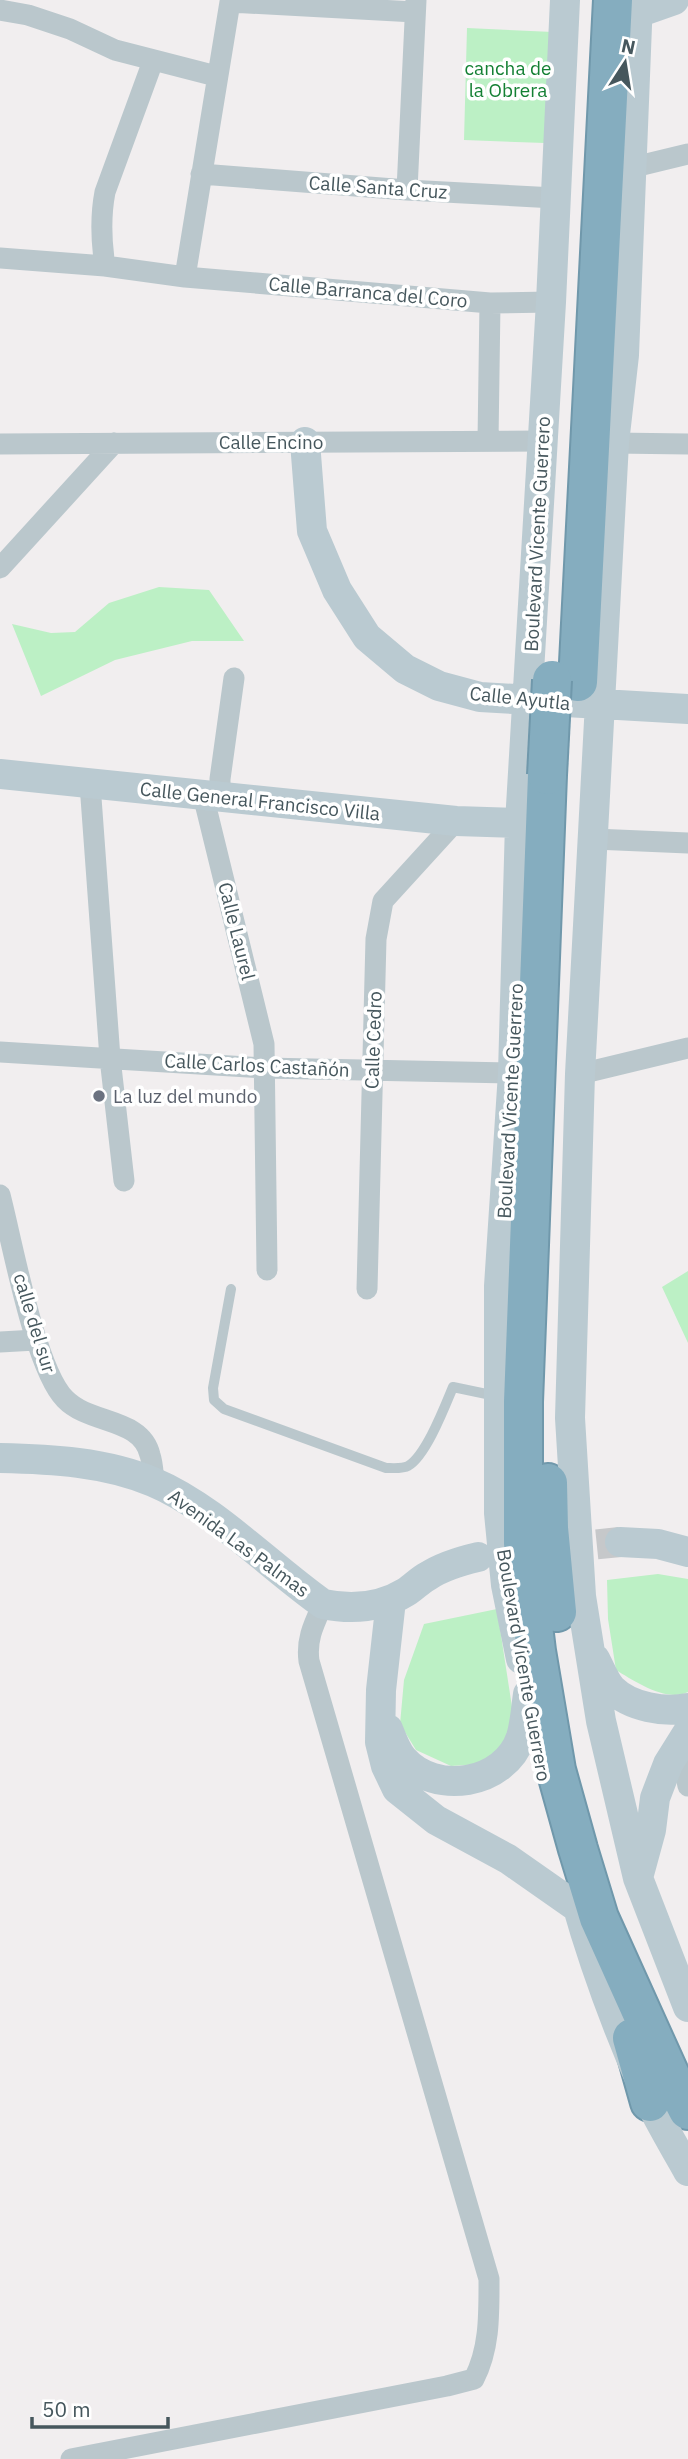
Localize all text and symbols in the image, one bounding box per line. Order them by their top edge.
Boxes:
north arrow [590,28,660,98]
text: N [619,33,638,60]
park label: cancha de la Obrera [465,56,551,102]
street label: Calle Santa Cruz [308,170,448,204]
street label: Calle Barranca del Coro [267,271,469,313]
street label: Boulevard Vicente Guerrero [519,416,555,652]
street label: Calle Encino [219,430,323,454]
street label: Calle Ayutla [468,681,572,715]
street label: Calle General Francisco Villa [139,776,381,826]
street label: Calle Laurel [213,880,261,982]
street label: Boulevard Vicente Guerrero [492,983,528,1219]
street label: Calle Cedro [359,991,387,1089]
street label: Calle Carlos Castañón [164,1048,350,1082]
place label: La luz del mundo [113,1084,257,1108]
marker: La luz del mundo [91,1088,107,1104]
street label: calle del sur [8,1270,62,1376]
street label: Avenida Las Palmas [164,1484,314,1602]
street label: Boulevard Vicente Guerrero [492,1547,556,1783]
scale bar [32,2386,168,2430]
text: 50 m [42,2395,91,2423]

